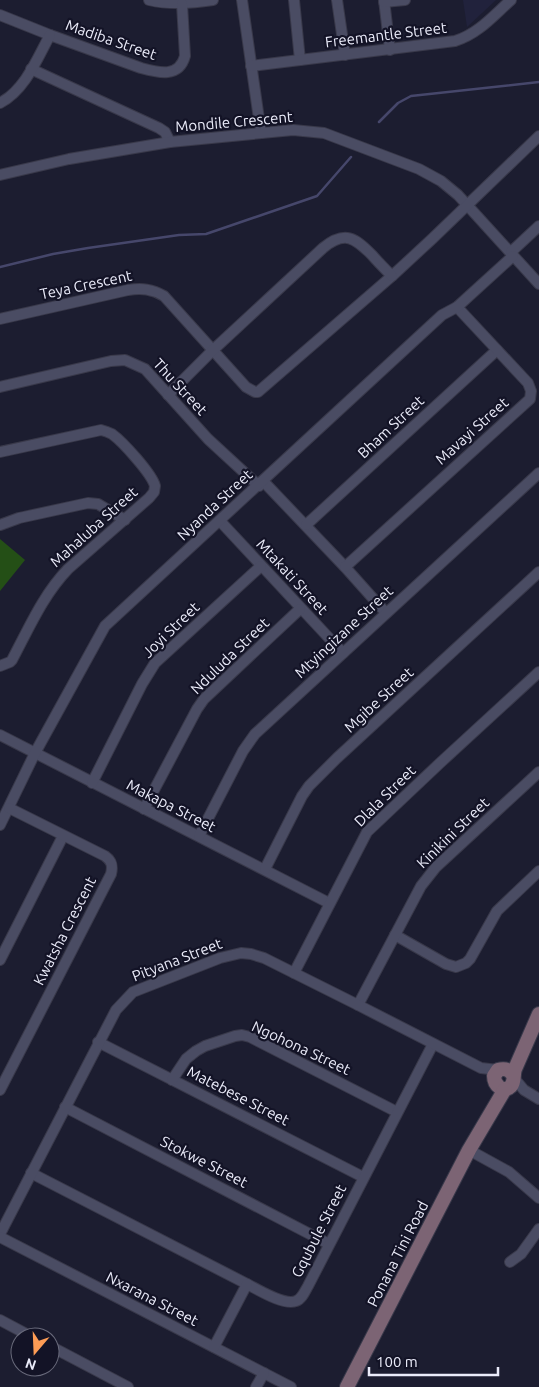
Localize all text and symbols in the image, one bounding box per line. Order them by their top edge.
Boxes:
street label: Madiba Street [63,16,159,63]
street label: Freemantle Street [324,19,448,50]
street label: Mondile Crescent [175,108,293,135]
street label: Teya Crescent [38,266,134,303]
street label: Thu Street [150,355,211,418]
street label: Bham Street [354,392,427,462]
street label: Mavayi Street [432,393,512,468]
street label: Nyanda Street [174,466,256,544]
street label: Mahaluba Street [47,483,141,570]
street label: Mtakati Street [253,535,332,618]
street label: Mtyingizane Street [291,582,396,681]
street label: Joyi Street [139,598,203,661]
street label: Nduluda Street [187,614,272,697]
street label: Mgibe Street [341,663,417,736]
street label: Dlala Street [351,762,419,830]
street label: Makapa Street [124,776,219,835]
street label: Kinikini Street [413,794,492,871]
street label: Kwatsha Crescent [30,874,99,988]
street label: Pityana Street [129,935,224,984]
street label: Ngohona Street [249,1017,353,1078]
street label: Matebese Street [184,1063,292,1129]
street label: Stokwe Street [158,1132,251,1191]
street label: Gqubule Street [288,1181,349,1280]
street label: Ponana Tini Road [364,1198,431,1309]
street label: Nxarana Street [103,1268,201,1329]
north arrow [10,1327,60,1377]
scale bar [369,1344,498,1376]
text: 100 m [376,1353,418,1370]
text: N [23,1355,38,1374]

